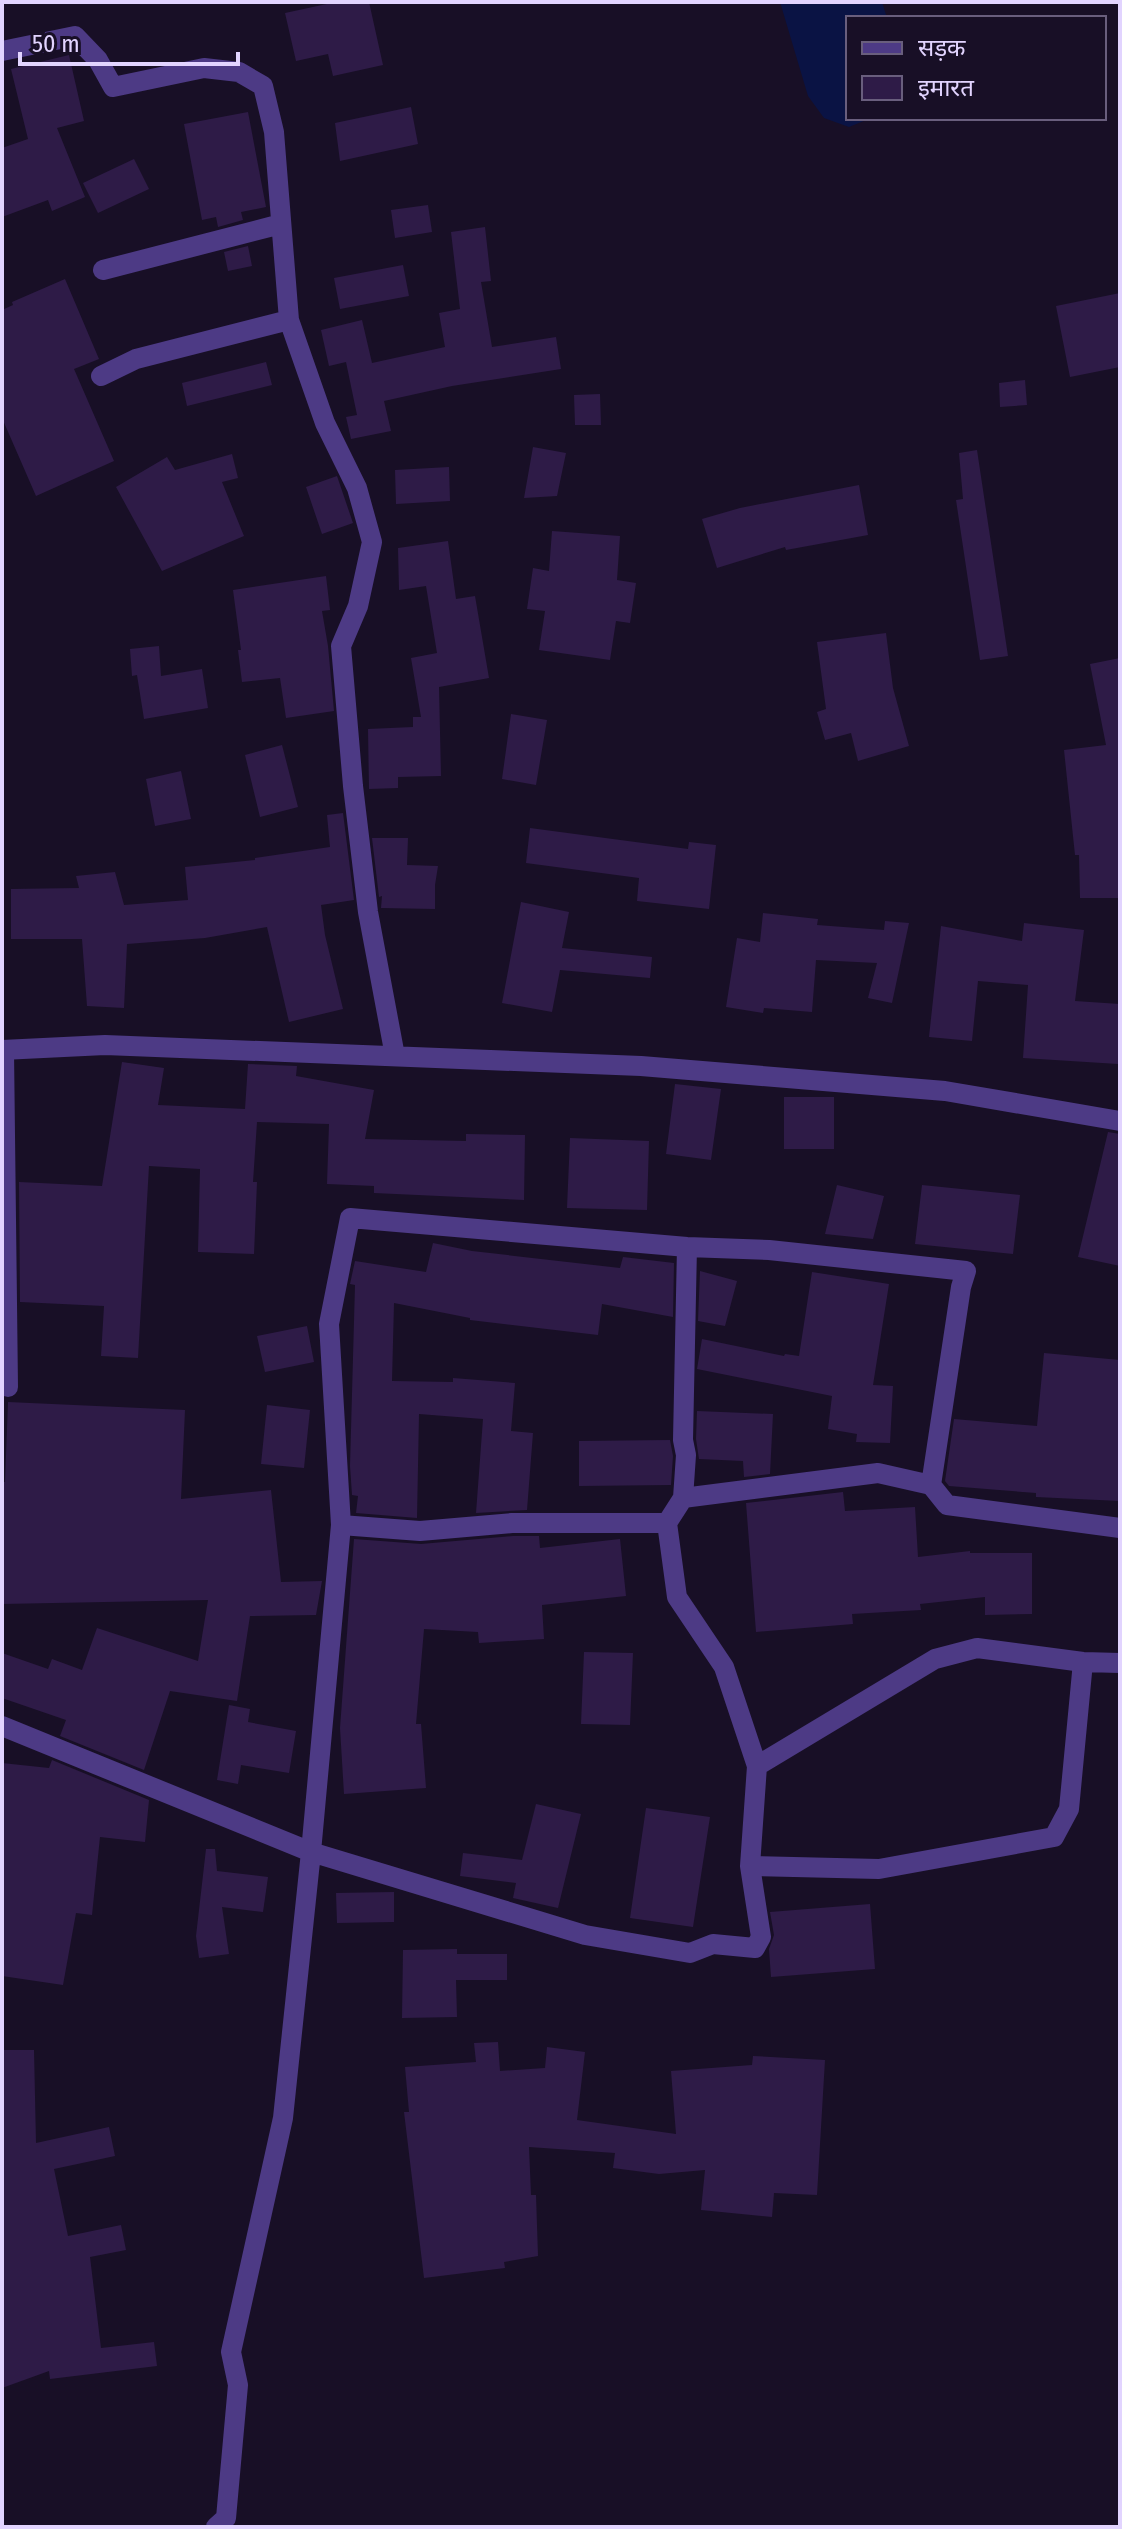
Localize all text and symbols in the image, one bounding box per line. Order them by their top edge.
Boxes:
scale bar [20,16,238,66]
legend [846,16,1106,120]
text: 50 m [32,30,80,58]
text: सड़क [918,34,966,62]
text: इमारत [918,74,975,102]

